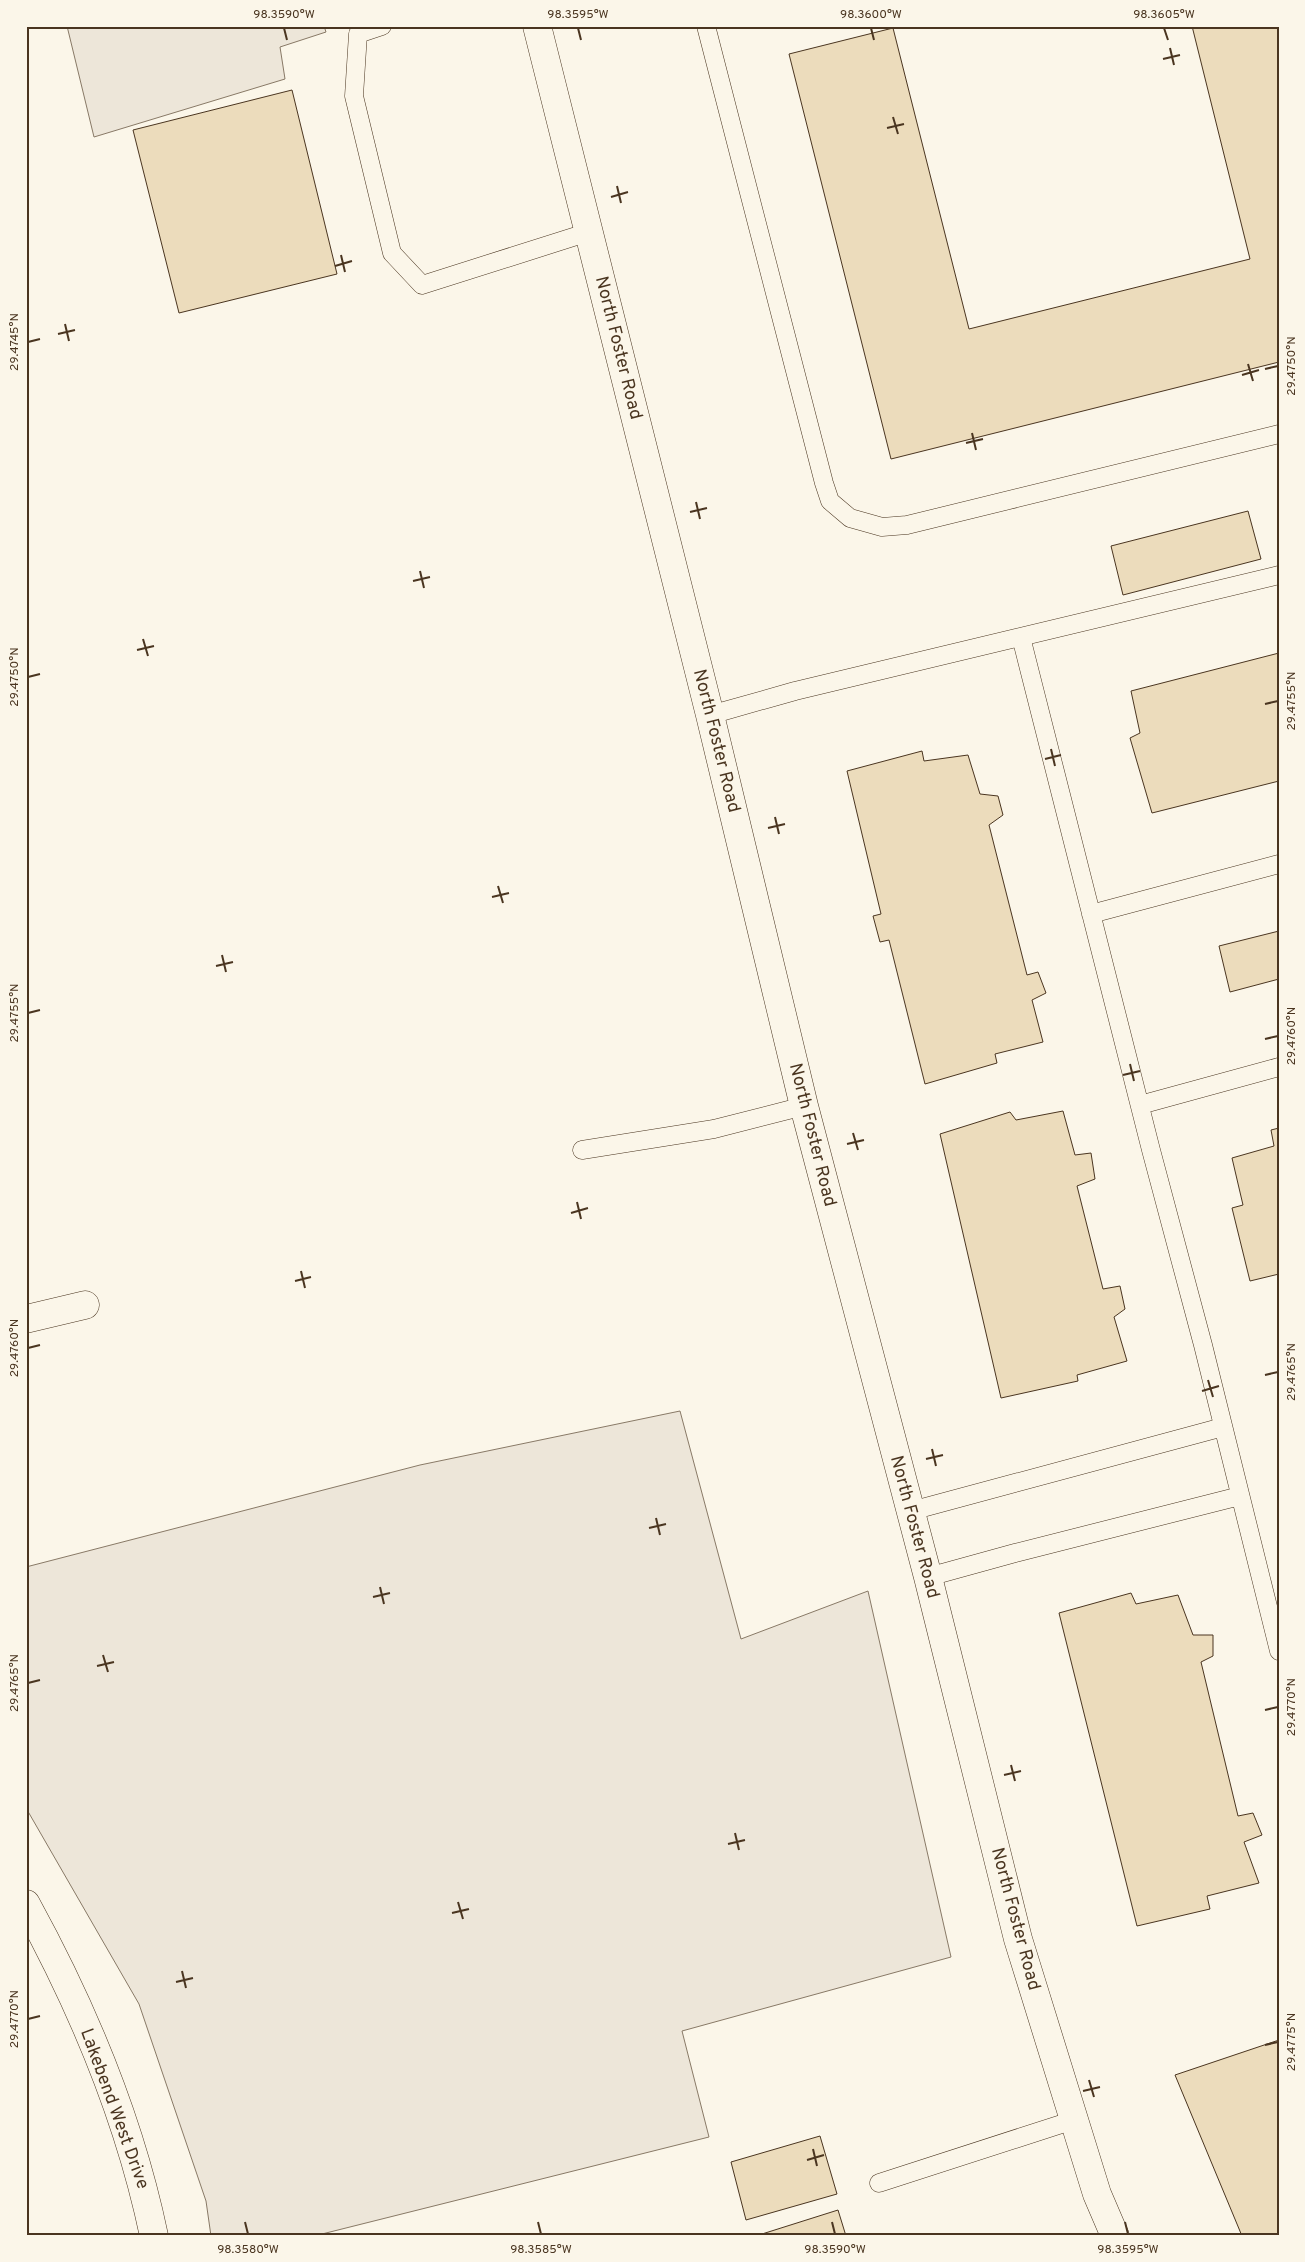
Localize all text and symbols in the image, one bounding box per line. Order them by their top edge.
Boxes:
text: 98.3590°W [253,7,315,23]
text: 98.3595°W [547,7,609,23]
text: 98.3600°W [840,7,902,23]
text: 98.3605°W [1133,7,1195,23]
street label: North Foster Road [589,274,647,422]
text: 29.4745°N [7,313,23,371]
text: 29.4750°N [1284,336,1300,396]
text: 29.4750°N [7,647,23,707]
street label: North Foster Road [687,667,745,815]
text: 29.4755°N [1284,671,1300,731]
text: 29.4755°N [7,983,23,1043]
text: 29.4760°N [1284,1007,1300,1065]
street label: North Foster Road [783,1061,841,1209]
text: 29.4760°N [7,1319,23,1377]
text: 29.4765°N [1284,1343,1300,1401]
street label: North Foster Road [884,1453,944,1601]
text: 29.4765°N [7,1654,23,1712]
text: 29.4770°N [1284,1678,1300,1736]
street label: North Foster Road [985,1845,1045,1993]
text: 29.4770°N [7,1990,23,2048]
text: 29.4775°N [1284,2013,1300,2071]
street label: Lakebend West Drive [74,2026,154,2192]
text: 98.3580°W [217,2242,279,2258]
text: 98.3585°W [510,2242,572,2258]
text: 98.3590°W [804,2242,866,2258]
text: 98.3595°W [1097,2242,1159,2258]

